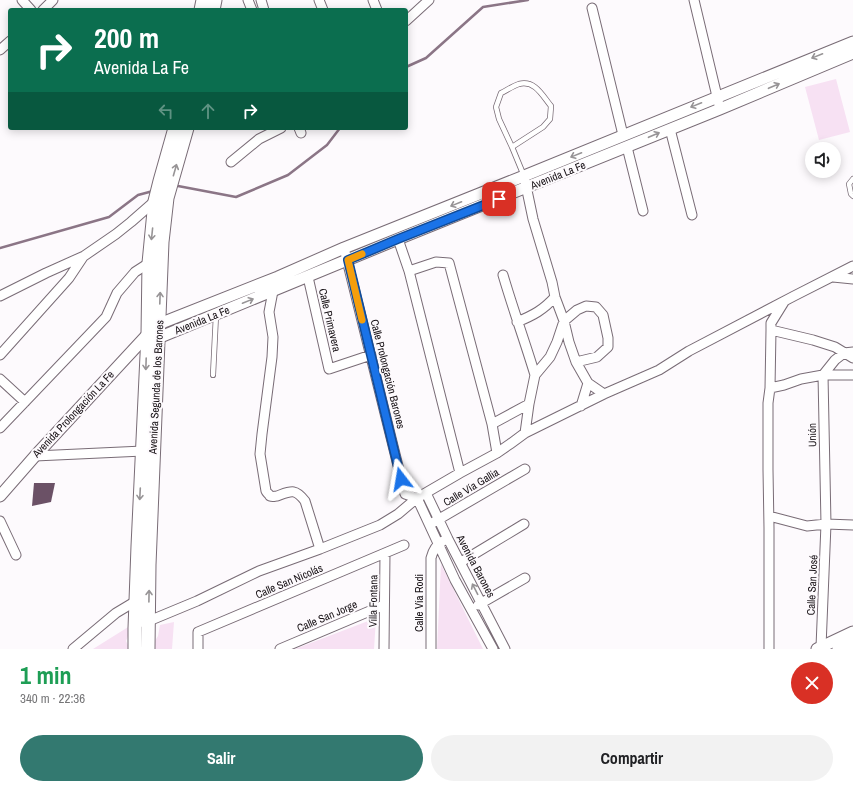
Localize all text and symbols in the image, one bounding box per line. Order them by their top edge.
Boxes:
text: 200 m [94,19,159,57]
icon: right [28,24,80,76]
one-way arrow [811,53,823,61]
text: Avenida La Fe [94,55,189,80]
one-way arrow [768,82,780,90]
icon: left [155,100,177,122]
icon: ahead [197,100,219,122]
icon: right [239,100,261,122]
one-way arrow [691,102,703,110]
one-way arrow [647,131,659,139]
map controls [805,142,841,178]
button: sound [805,142,841,178]
one-way arrow [571,151,583,159]
street label: Avenida La Fe [528,158,588,193]
one-way arrow [172,163,179,176]
pin [482,182,516,216]
icon: arrive [488,188,510,210]
one-way arrow [450,200,462,208]
one-way arrow [148,227,155,240]
street label: Calle Primavera [316,287,344,353]
one-way arrow [156,292,164,305]
one-way arrow [242,297,254,305]
street label: Avenida La Fe [172,303,232,338]
street label: Calle Prolongación Barones [368,318,408,431]
street label: Avenida Segunda de los Barones [145,319,167,455]
one-way arrow [142,357,150,370]
street label: Avenida Prolongación La Fe [28,368,117,461]
street label: Unión [805,423,819,447]
position arrow [380,458,422,500]
street label: Calle Vía Gallia [441,465,501,509]
one-way arrow [137,487,144,500]
street label: Avenida Barones [453,531,499,600]
street label: Calle San José [803,554,821,616]
street label: Calle San Nicolás [253,560,325,601]
street label: Calle Vía Rodi [412,574,426,632]
street label: Villa Fontana [366,575,380,627]
one-way arrow [471,583,478,595]
one-way arrow [145,590,153,603]
street label: Calle San Jorge [295,597,359,635]
text: 1 min [20,659,71,691]
button: close [791,662,833,704]
text: 340 m · 22:36 [20,690,85,707]
button: Salir [20,735,423,781]
button: Compartir [431,735,833,781]

